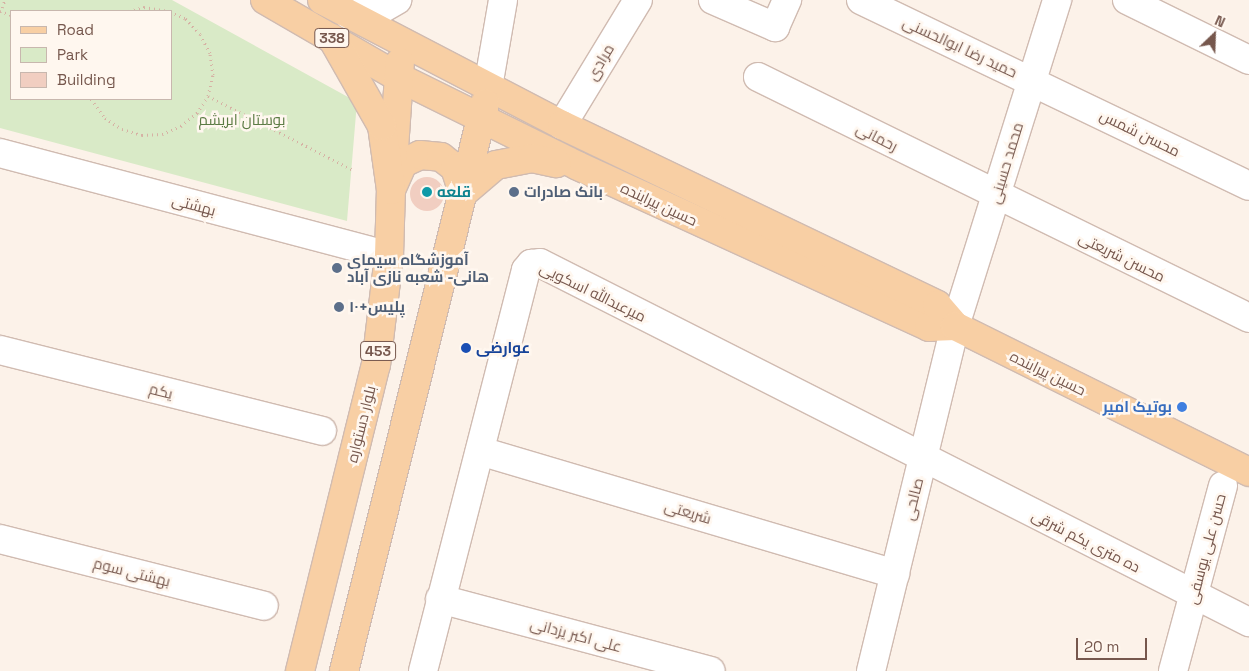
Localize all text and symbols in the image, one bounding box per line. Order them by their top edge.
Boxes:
legend [10,10,172,100]
north arrow [1189,10,1239,60]
text: N [1212,11,1228,31]
street label: حمید رضا ابوالحسنی [900,13,1020,81]
text: Road [57,20,94,39]
road number: 338 [313,26,351,49]
street label: مرادی [582,41,618,83]
text: Park [57,45,88,64]
text: Building [57,70,116,89]
street label: محسن شمس [1097,106,1183,160]
park label: بوستان ابریشم [198,111,286,129]
street label: رحمانی [853,119,901,155]
street label: محمد حسینی [985,120,1027,206]
street label: حسین پیراینده [618,178,700,230]
place label: قلعه [437,183,471,201]
place label: بانک صادرات [524,183,603,201]
marker: قلعه [421,186,433,198]
marker: بانک صادرات [508,186,520,198]
street label: بهشتی [170,191,218,219]
street label: محسن شریعتی [1076,228,1168,286]
place label: آموزشگاه سیمای هانی- شعبه نازی آباد [347,250,490,285]
street label: میرعبدالله اسکویی [537,259,649,325]
marker: آموزشگاه سیمای هانی- شعبه نازی آباد [331,262,343,274]
place label: پلیس+۱۰ [349,298,405,316]
marker: پلیس+۱۰ [333,301,345,313]
place label: عوارضی [476,339,530,357]
road number: 453 [359,340,397,362]
marker: عوارضی [460,342,472,354]
street label: حسین پیراینده [1007,347,1089,399]
street label: یکم [147,379,175,403]
street label: بلوار دستواره [343,384,379,464]
place label: بوتیک امیر [1103,398,1172,416]
marker: بوتیک امیر [1176,401,1188,413]
street label: صالحی [899,476,927,522]
street label: حسن علی یوسفی [1183,492,1229,606]
street label: شریعتی [662,496,714,528]
street label: ده متری یکم شرقی [1029,506,1143,576]
street label: بهشتی سوم [92,554,172,590]
street label: علی اکبر یزدانی [528,614,624,656]
scale bar [1079,628,1150,660]
text: 20 m [1084,637,1119,656]

